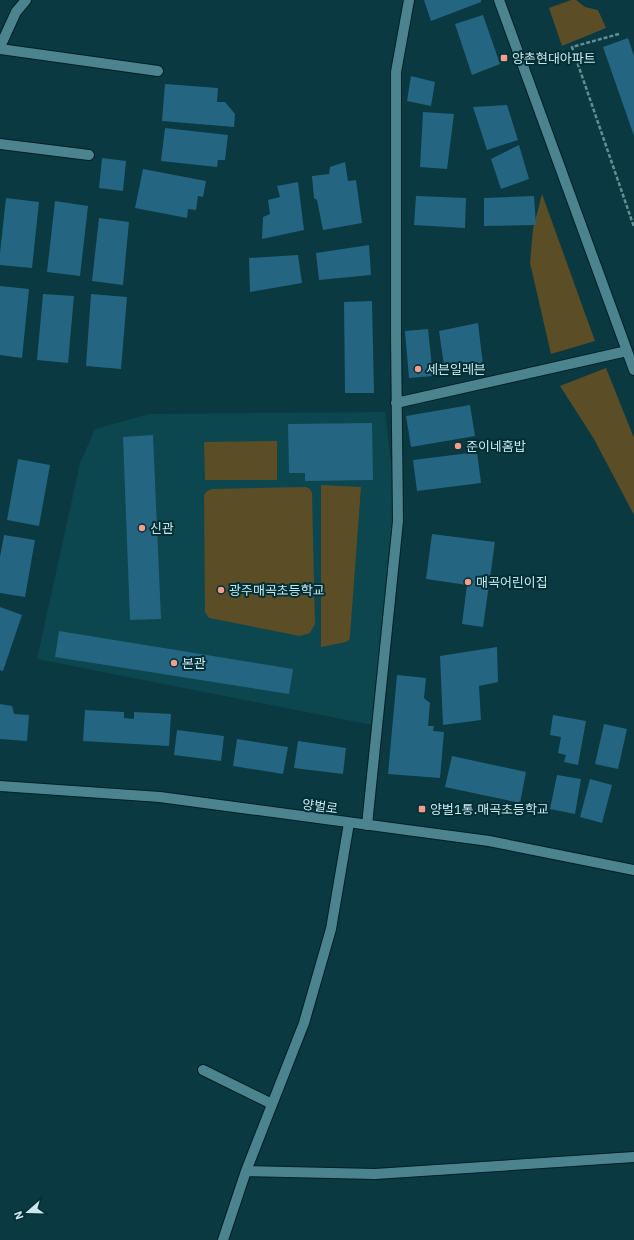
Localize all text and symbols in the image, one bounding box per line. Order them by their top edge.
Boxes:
place label: 양촌현대아파트 [512,50,596,67]
marker: 양촌현대아파트 [499,53,509,63]
place label: 세븐일레븐 [426,361,486,378]
marker: 세븐일레븐 [413,364,423,374]
place label: 준이네홈밥 [466,438,526,455]
marker: 준이네홈밥 [453,441,463,451]
place label: 신관 [150,520,174,537]
marker: 신관 [137,523,147,533]
place label: 매곡어린이집 [476,574,548,591]
marker: 매곡어린이집 [463,577,473,587]
place label: 광주매곡초등학교 [229,582,325,599]
marker: 광주매곡초등학교 [216,585,226,595]
place label: 본관 [182,655,206,672]
marker: 본관 [169,658,179,668]
street label: 양벌로 [301,796,339,817]
place label: 양벌1통.매곡초등학교 [430,801,549,818]
marker: 양벌1통.매곡초등학교 [417,804,427,814]
north arrow [8,1192,48,1232]
text: N [11,1209,27,1222]

